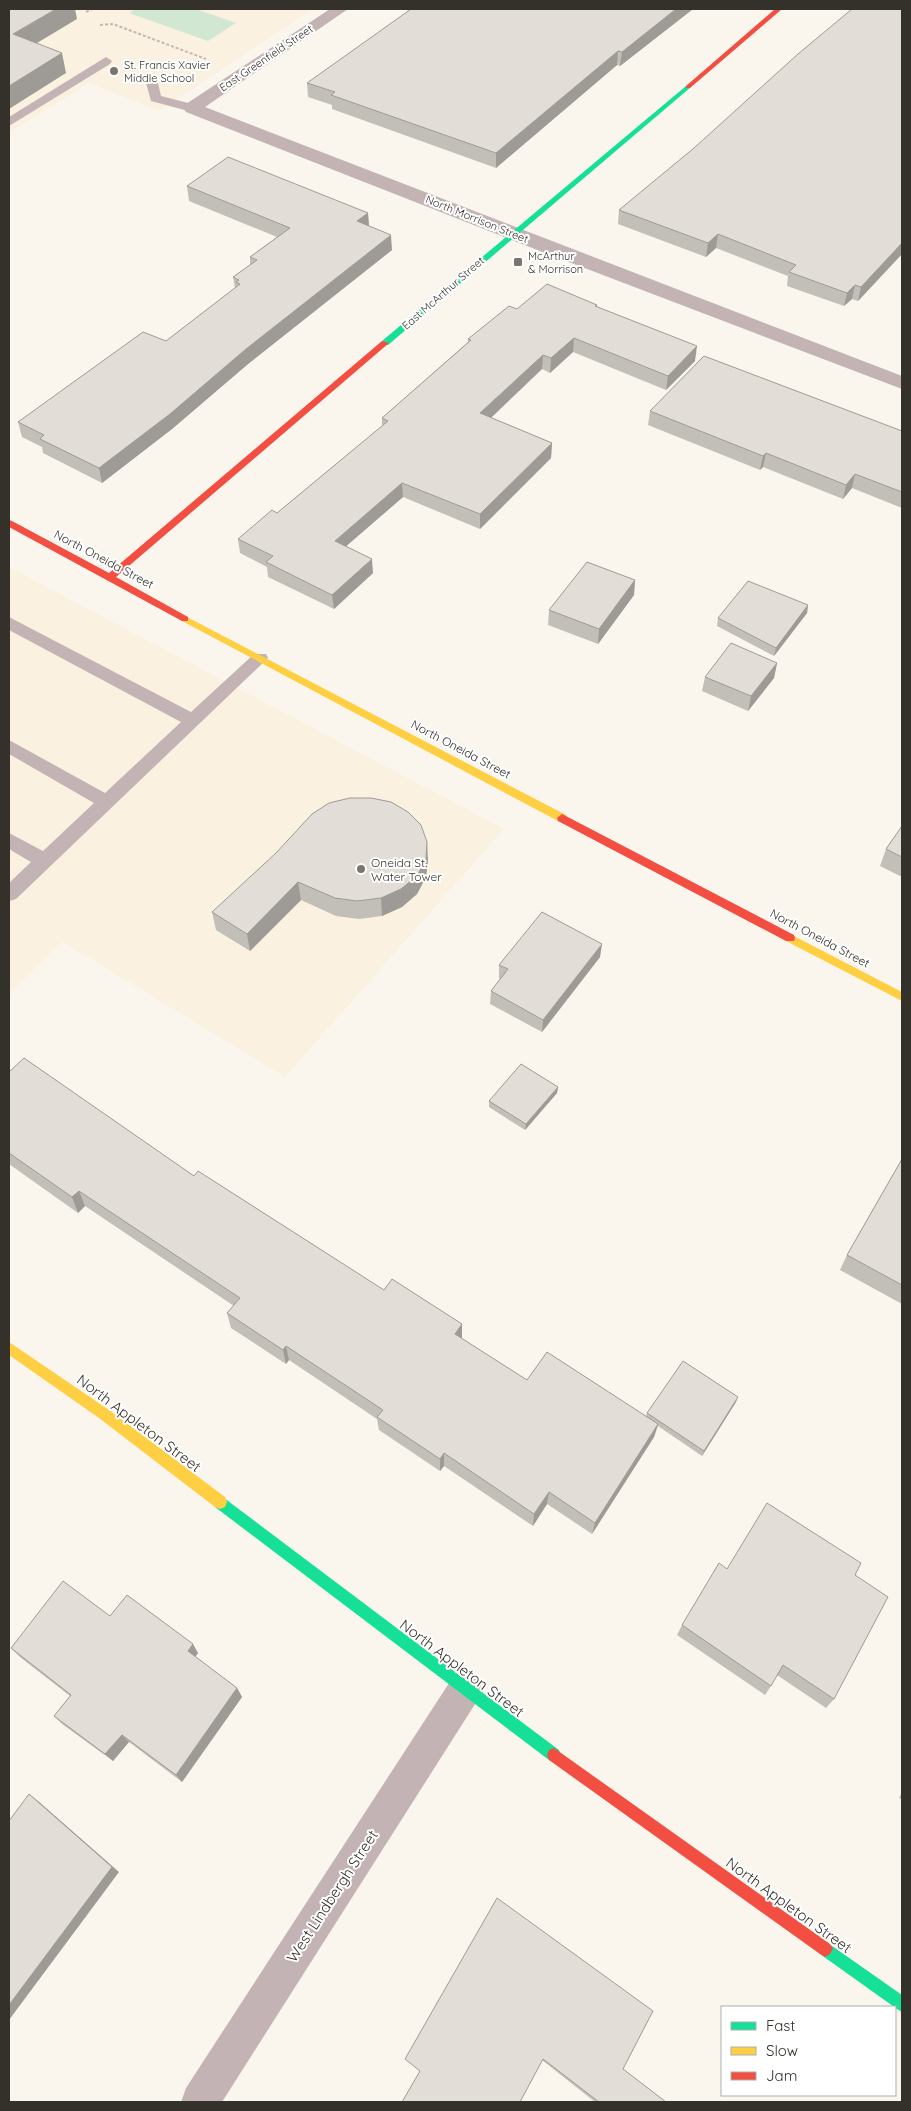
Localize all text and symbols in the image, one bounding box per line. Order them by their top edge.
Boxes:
street label: East Greenfield Street [217,21,316,95]
place label: St. Francis Xavier Middle School [124,58,211,85]
marker: St. Francis Xavier Middle School [108,65,120,77]
street label: North Morrison Street [424,192,531,246]
place label: McArthur & Morrison [528,249,583,276]
street label: East McArthur Street [399,253,487,333]
marker: McArthur & Morrison [512,256,524,268]
street label: North Oneida Street [52,526,156,592]
street label: North Oneida Street [409,716,513,782]
place label: Oneida St. Water Tower [371,855,442,884]
marker: Oneida St. Water Tower [355,863,367,875]
street label: North Oneida Street [768,905,872,971]
street label: North Appleton Street [73,1370,205,1476]
street label: North Appleton Street [396,1615,528,1721]
street label: West Lindbergh Street [282,1826,382,1966]
street label: North Appleton Street [722,1853,856,1957]
legend [721,2006,896,2096]
text: Fast [766,2016,795,2035]
text: Slow [766,2041,798,2060]
text: Jam [766,2066,797,2085]

